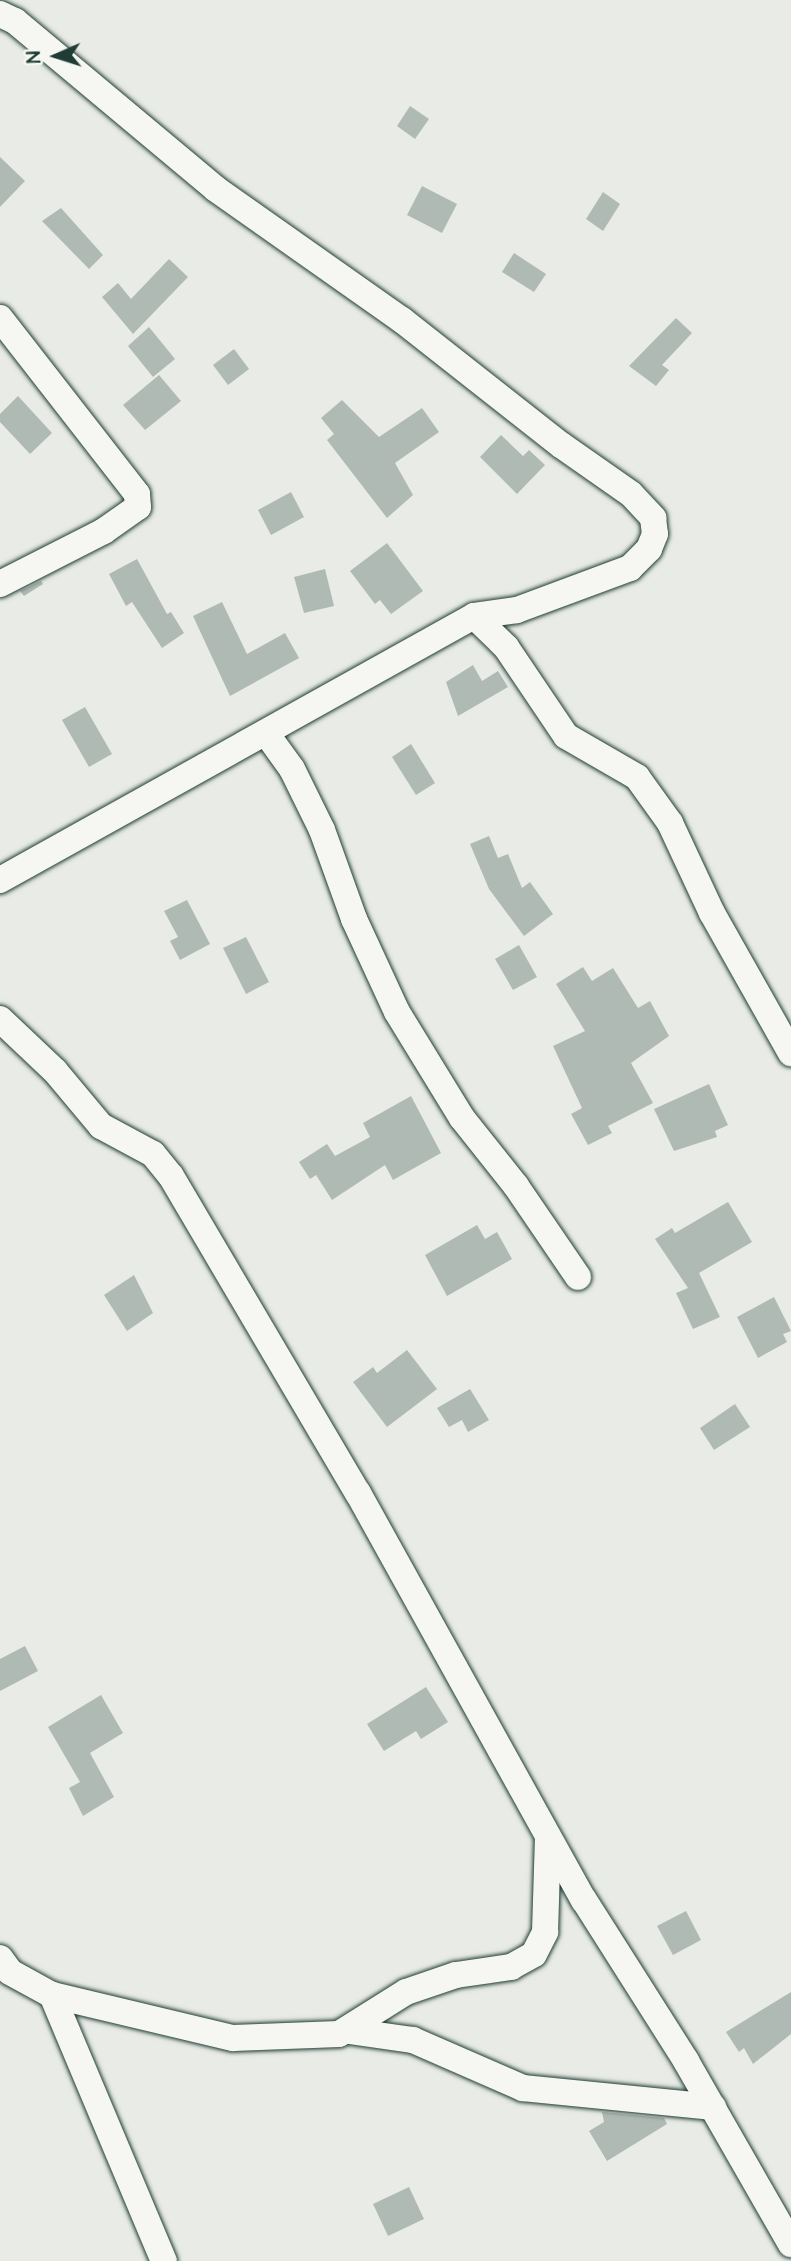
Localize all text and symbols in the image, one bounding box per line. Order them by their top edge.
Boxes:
north arrow [21,21,91,91]
text: N [21,50,48,64]

